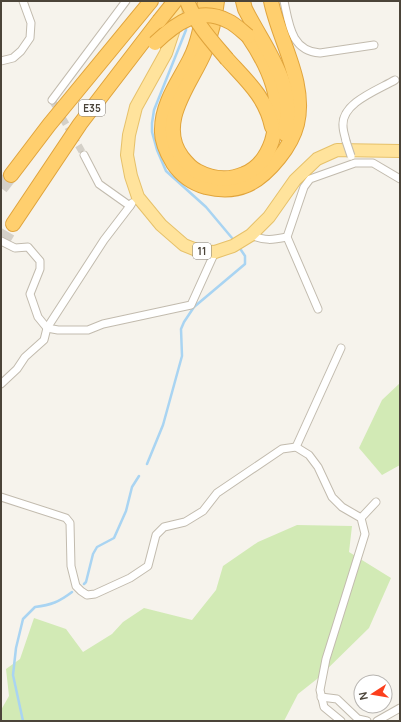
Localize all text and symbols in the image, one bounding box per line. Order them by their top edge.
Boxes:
road number: E35 [79,100,105,116]
road number: 11 [193,243,211,259]
north arrow [353,674,393,714]
text: N [355,691,371,702]

